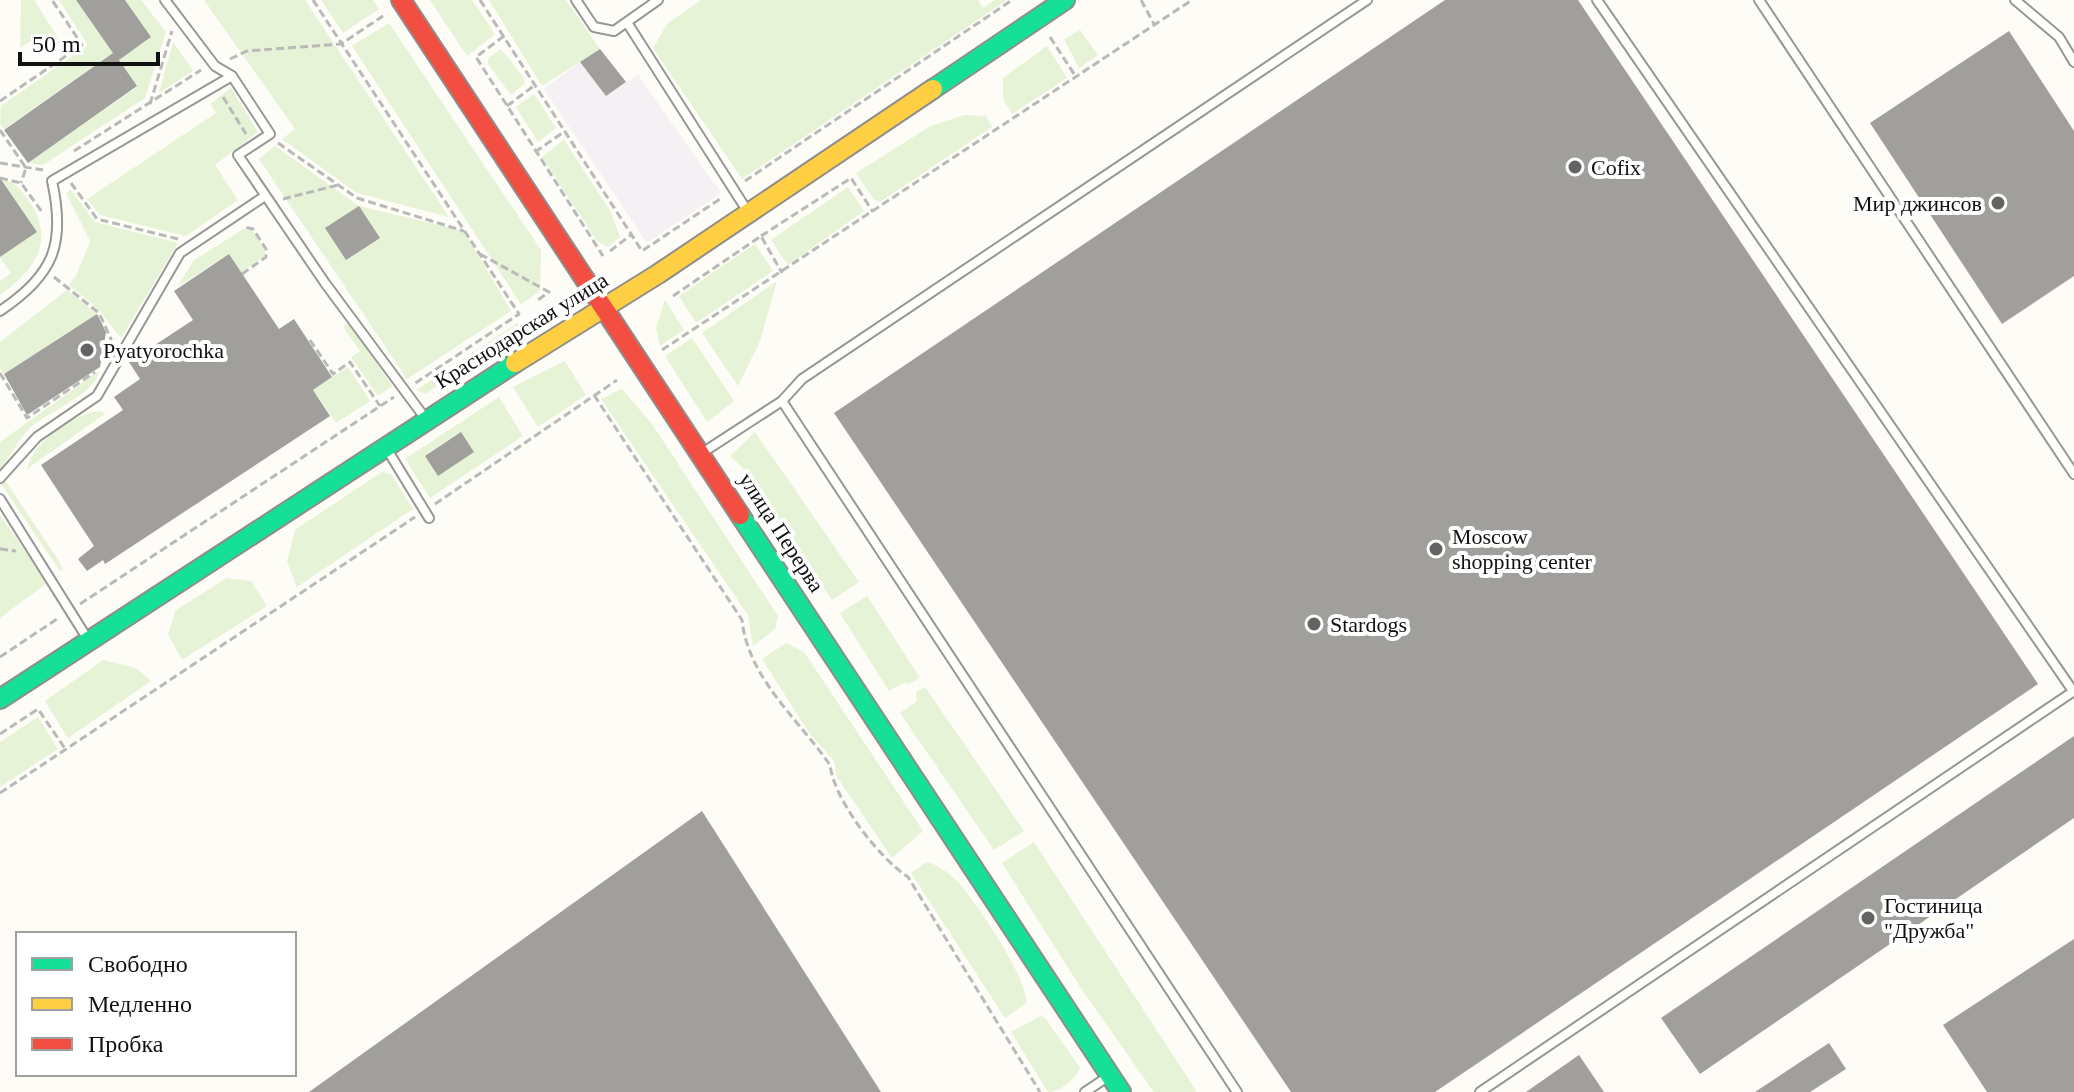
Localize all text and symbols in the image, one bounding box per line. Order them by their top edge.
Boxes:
scale bar [20,16,158,66]
text: 50 m [32,31,81,57]
place label: Cofix [1591,155,1641,180]
marker: Cofix [1566,158,1584,176]
place label: Мир джинсов [1853,191,1982,216]
marker: Мир джинсов [1989,194,2007,212]
street label: Краснодарская улица [430,267,613,394]
place label: Pyatyorochka [103,338,224,363]
marker: Pyatyorochka [78,341,96,359]
street label: улица Перерва [734,468,830,597]
place label: Moscow shopping center [1452,524,1593,574]
marker: Moscow shopping center [1427,540,1445,558]
place label: Stardogs [1330,612,1407,637]
marker: Stardogs [1305,615,1323,633]
place label: Гостиница "Дружба" [1884,893,1983,943]
marker: Гостиница "Дружба" [1859,909,1877,927]
legend [16,932,296,1076]
text: Свободно [88,951,188,977]
text: Медленно [88,991,192,1017]
text: Пробка [88,1031,164,1057]

